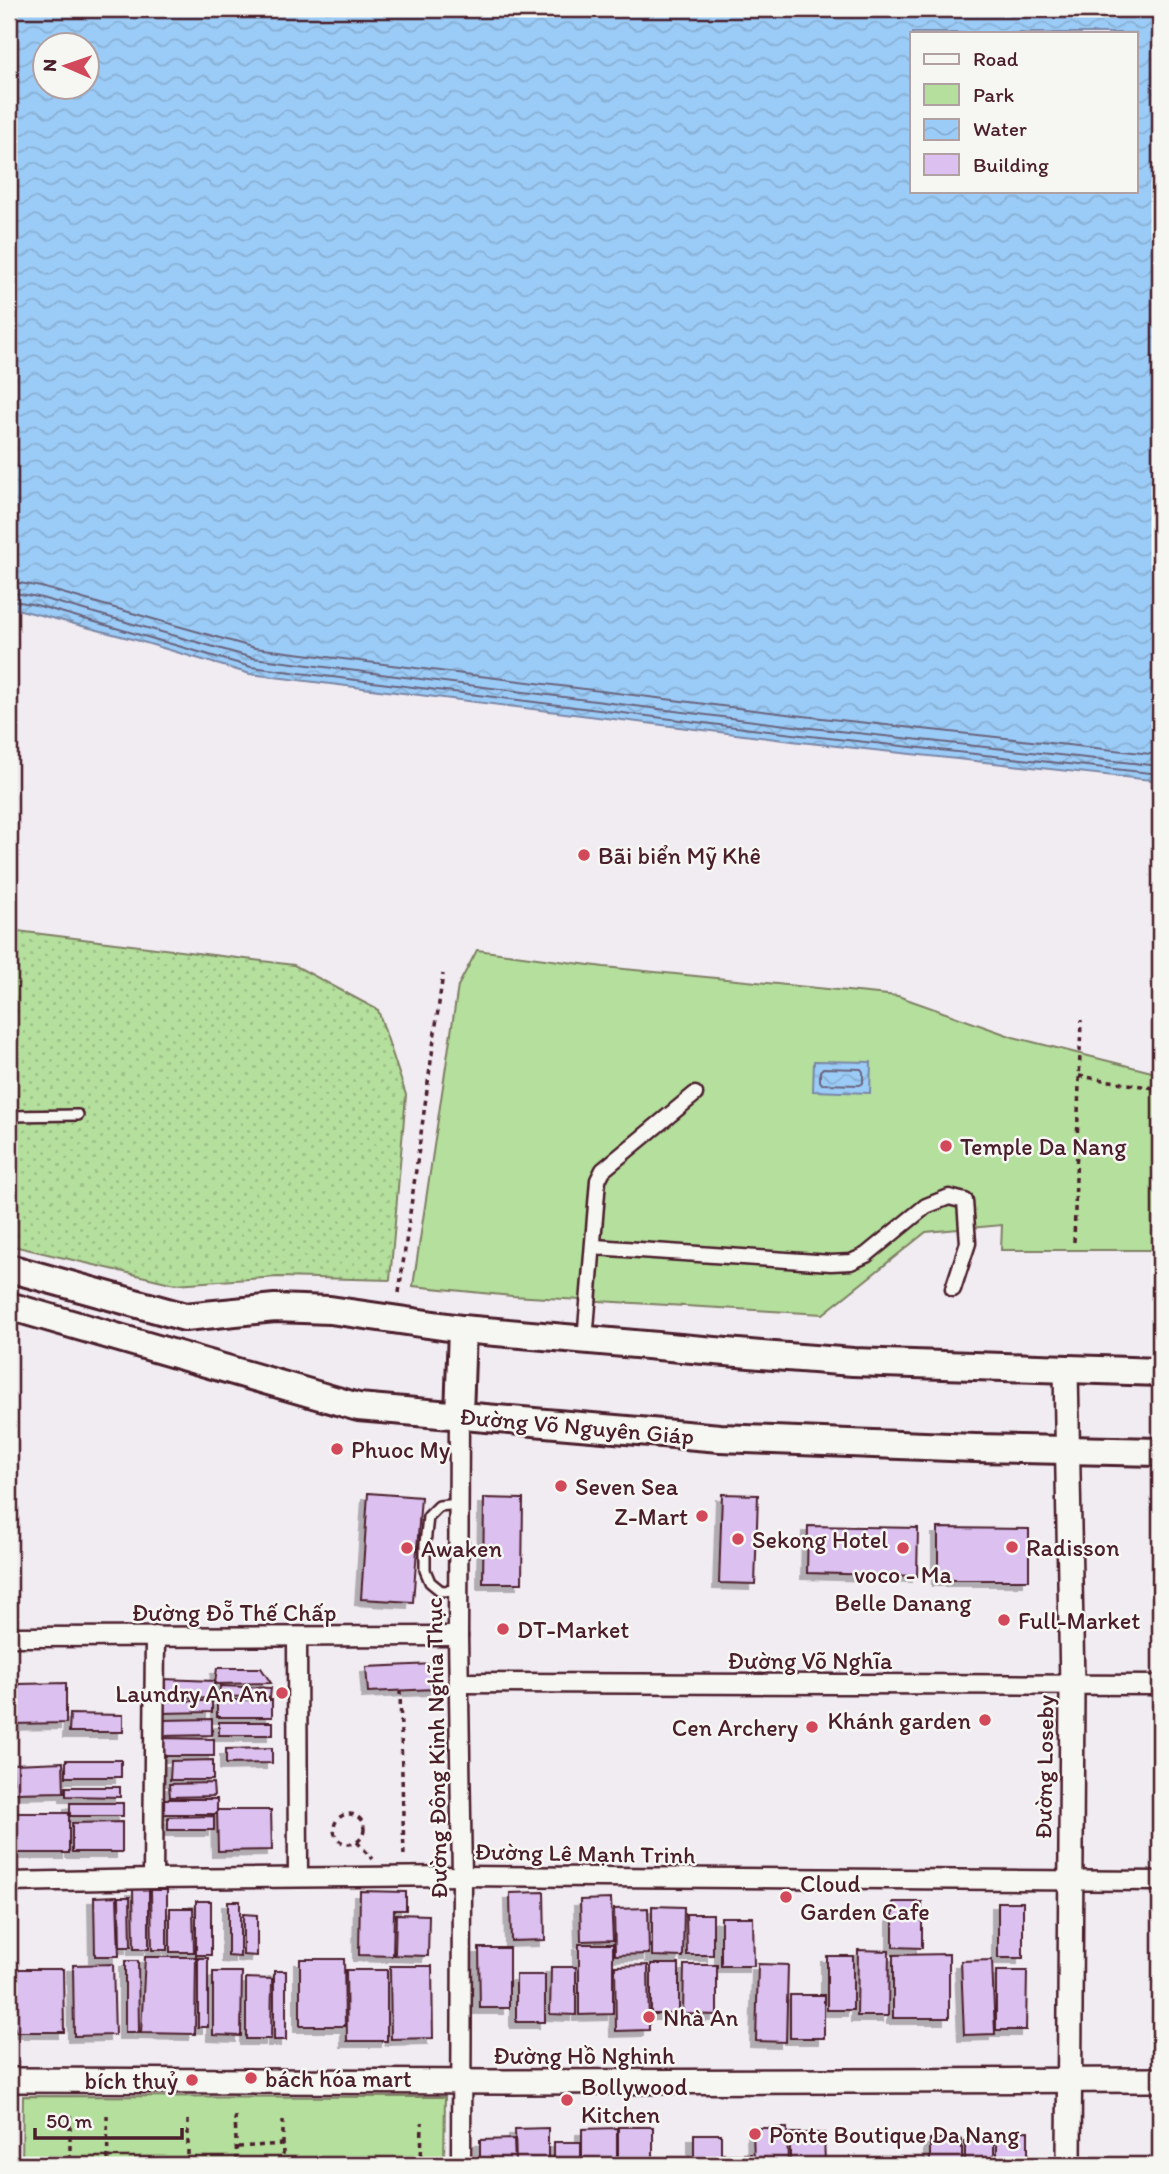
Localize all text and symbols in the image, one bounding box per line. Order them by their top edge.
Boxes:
north arrow [32,32,102,102]
legend [910,32,1138,192]
text: Road [973,46,1019,71]
text: N [38,59,61,72]
text: Park [973,82,1015,107]
text: Water [973,116,1027,141]
text: Building [973,152,1049,177]
place label: Bãi biển Mỹ Khê [598,841,761,870]
marker: Bãi biển Mỹ Khê [576,847,592,863]
place label: Temple Da Nang [960,1132,1127,1161]
marker: Temple Da Nang [938,1138,954,1154]
street label: Đường Võ Nguyên Giáp [459,1401,695,1451]
place label: Phuoc My [351,1435,451,1464]
marker: Phuoc My [329,1441,345,1457]
place label: Seven Sea [575,1472,679,1501]
marker: Seven Sea [553,1478,569,1494]
place label: Z-Mart [614,1502,688,1531]
marker: Z-Mart [694,1508,710,1524]
place label: Sekong Hotel [752,1525,888,1554]
marker: Sekong Hotel [730,1531,746,1547]
place label: Radisson [1026,1533,1120,1562]
place label: Awaken [421,1534,502,1563]
marker: Radisson [1004,1539,1020,1555]
marker: Awaken [399,1540,415,1556]
marker: voco - Ma Belle Danang [895,1540,911,1556]
place label: voco - Ma Belle Danang [835,1560,972,1617]
street label: Đường Đông Kinh Nghĩa Thục [419,1597,453,1899]
street label: Đường Đỗ Thế Chấp [132,1598,336,1627]
place label: Full-Market [1018,1606,1140,1635]
marker: Full-Market [996,1612,1012,1628]
place label: DT-Market [517,1615,629,1644]
marker: DT-Market [495,1621,511,1637]
street label: Đường Võ Nghĩa [728,1646,893,1675]
place label: Laundry An An [115,1679,268,1708]
marker: Laundry An An [274,1685,290,1701]
street label: Đường Loseby [1028,1695,1060,1839]
place label: Khánh garden [827,1706,971,1735]
marker: Khánh garden [977,1712,993,1728]
place label: Cen Archery [672,1713,799,1742]
marker: Cen Archery [804,1719,820,1735]
street label: Đường Lê Mạnh Trinh [474,1837,696,1869]
place label: Cloud Garden Cafe [800,1869,930,1926]
marker: Cloud Garden Cafe [778,1889,794,1905]
place label: Nhà An [663,2003,738,2032]
marker: Nhà An [641,2009,657,2025]
street label: Đường Hồ Nghinh [493,2041,675,2070]
place label: bách hóa mart [265,2064,412,2093]
place label: bích thuỷ [84,2066,178,2095]
marker: bách hóa mart [243,2070,259,2086]
marker: bích thuỷ [184,2072,200,2088]
place label: Bollywood Kitchen [581,2072,687,2129]
marker: Bollywood Kitchen [559,2092,575,2108]
scale bar [35,2097,182,2141]
text: 50 m [46,2108,93,2133]
place label: Ponte Boutique Da Nang [769,2120,1020,2149]
marker: Ponte Boutique Da Nang [747,2126,763,2142]

